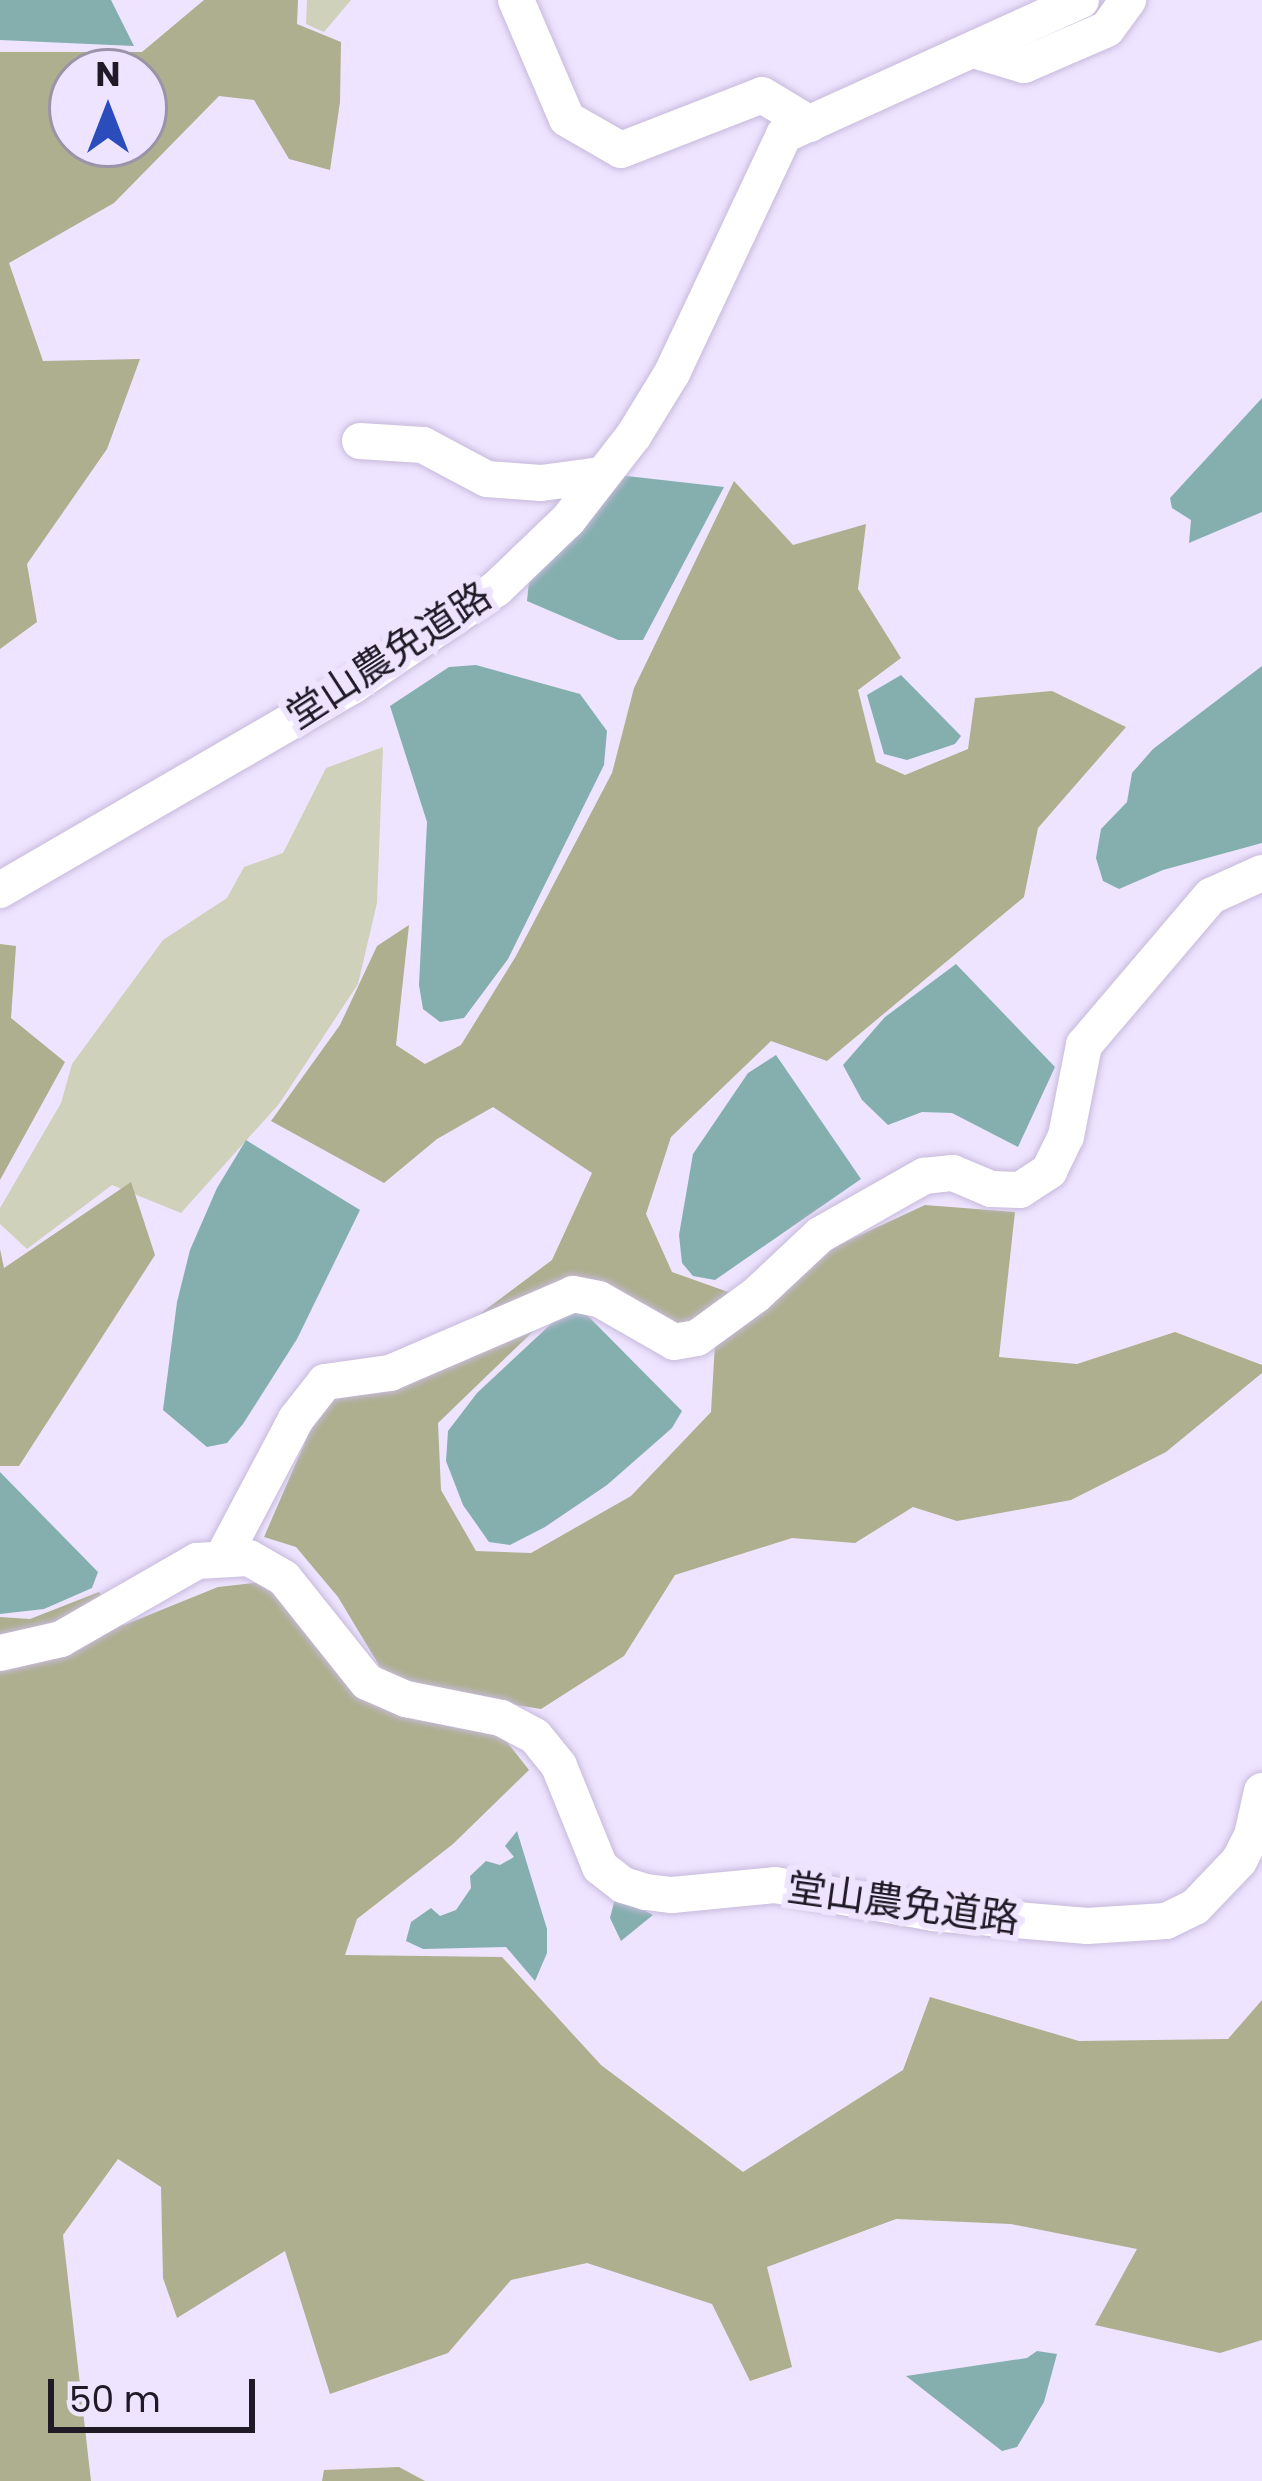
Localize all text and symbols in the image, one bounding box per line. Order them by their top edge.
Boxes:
north arrow [48,48,168,168]
text: N [96,51,120,98]
street label: 堂山農免道路 [278,573,500,739]
street label: 堂山農免道路 [784,1865,1022,1943]
scale bar [54,2355,261,2429]
text: 50 m [69,2374,161,2425]

